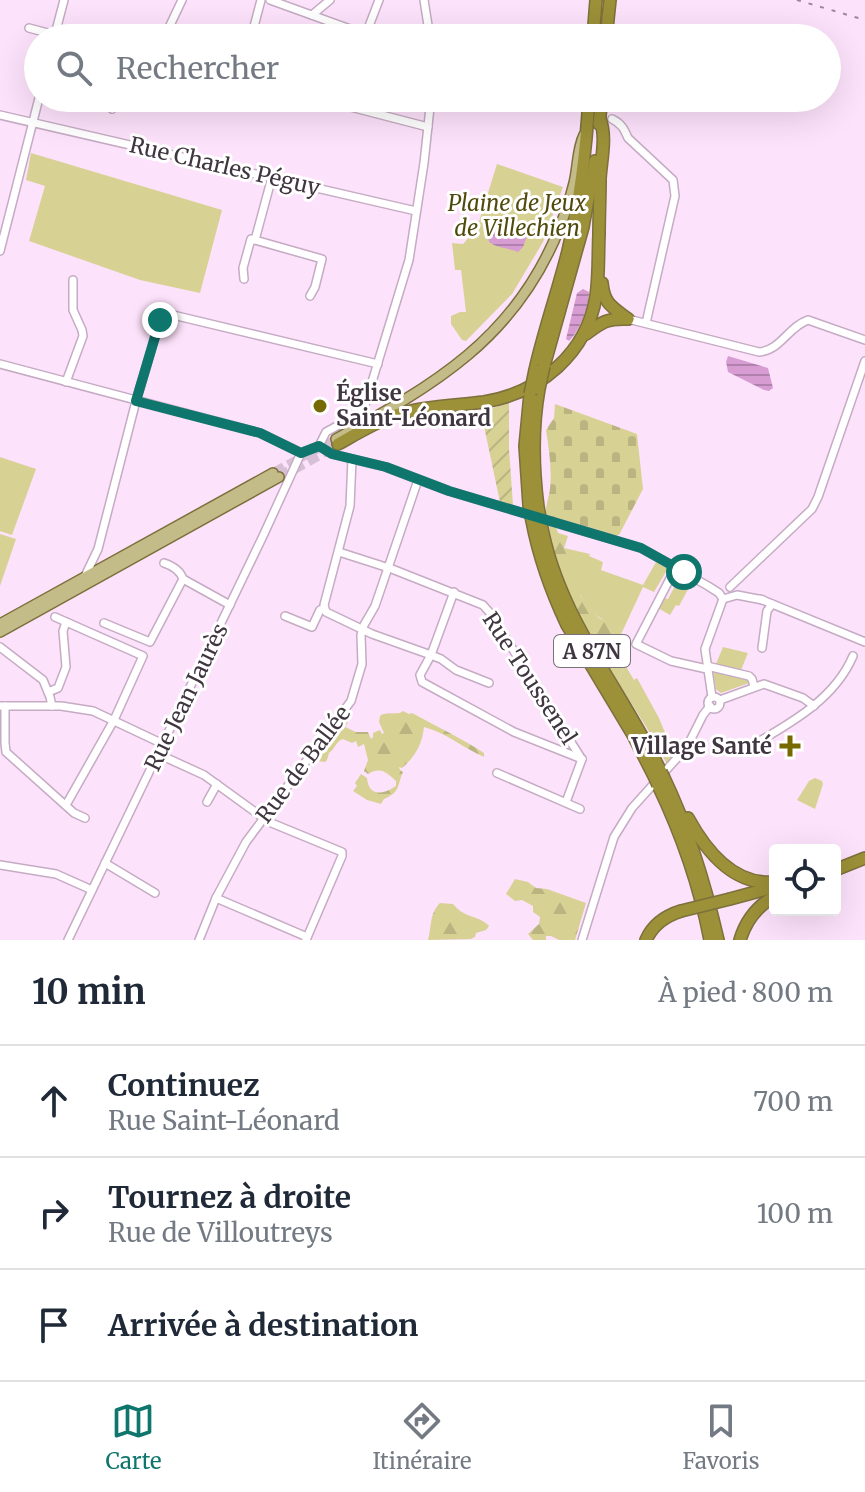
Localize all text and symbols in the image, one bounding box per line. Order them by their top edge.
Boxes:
search box [24,24,841,112]
icon: search [52,46,96,90]
text: Rechercher [116,49,279,87]
street label: Rue Charles Péguy [127,130,323,202]
park label: Plaine de Jeux de Villechien [448,189,587,242]
route end [142,302,178,338]
place label: Église Saint-Léonard [336,378,492,432]
marker: Église Saint-Léonard [311,397,329,415]
route start [666,554,702,590]
street label: Rue Toussenel [477,606,583,750]
street label: Rue Jean Jaurès [138,619,234,775]
road number: A 87N [554,635,630,667]
street label: Rue de Ballée [250,700,356,828]
place label: Village Santé [631,732,772,760]
marker: Village Santé [779,735,801,757]
map controls [769,844,841,916]
button: locate [769,844,841,916]
text: 10 min [32,971,146,1013]
text: À pied · 800 m [658,976,833,1009]
text: Continuez [108,1066,259,1104]
icon: ahead [32,1079,76,1123]
text: 700 m [753,1085,833,1118]
text: Rue Saint-Léonard [108,1104,340,1137]
text: Tournez à droite [108,1178,351,1216]
icon: right [32,1191,76,1235]
text: 100 m [757,1197,833,1230]
text: Rue de Villoutreys [108,1216,333,1249]
icon: arrive [32,1303,76,1347]
text: Arrivée à destination [108,1306,418,1344]
tab: Carte [106,1399,161,1475]
tab: Itinéraire [373,1399,471,1475]
tab: Favoris [683,1399,759,1475]

